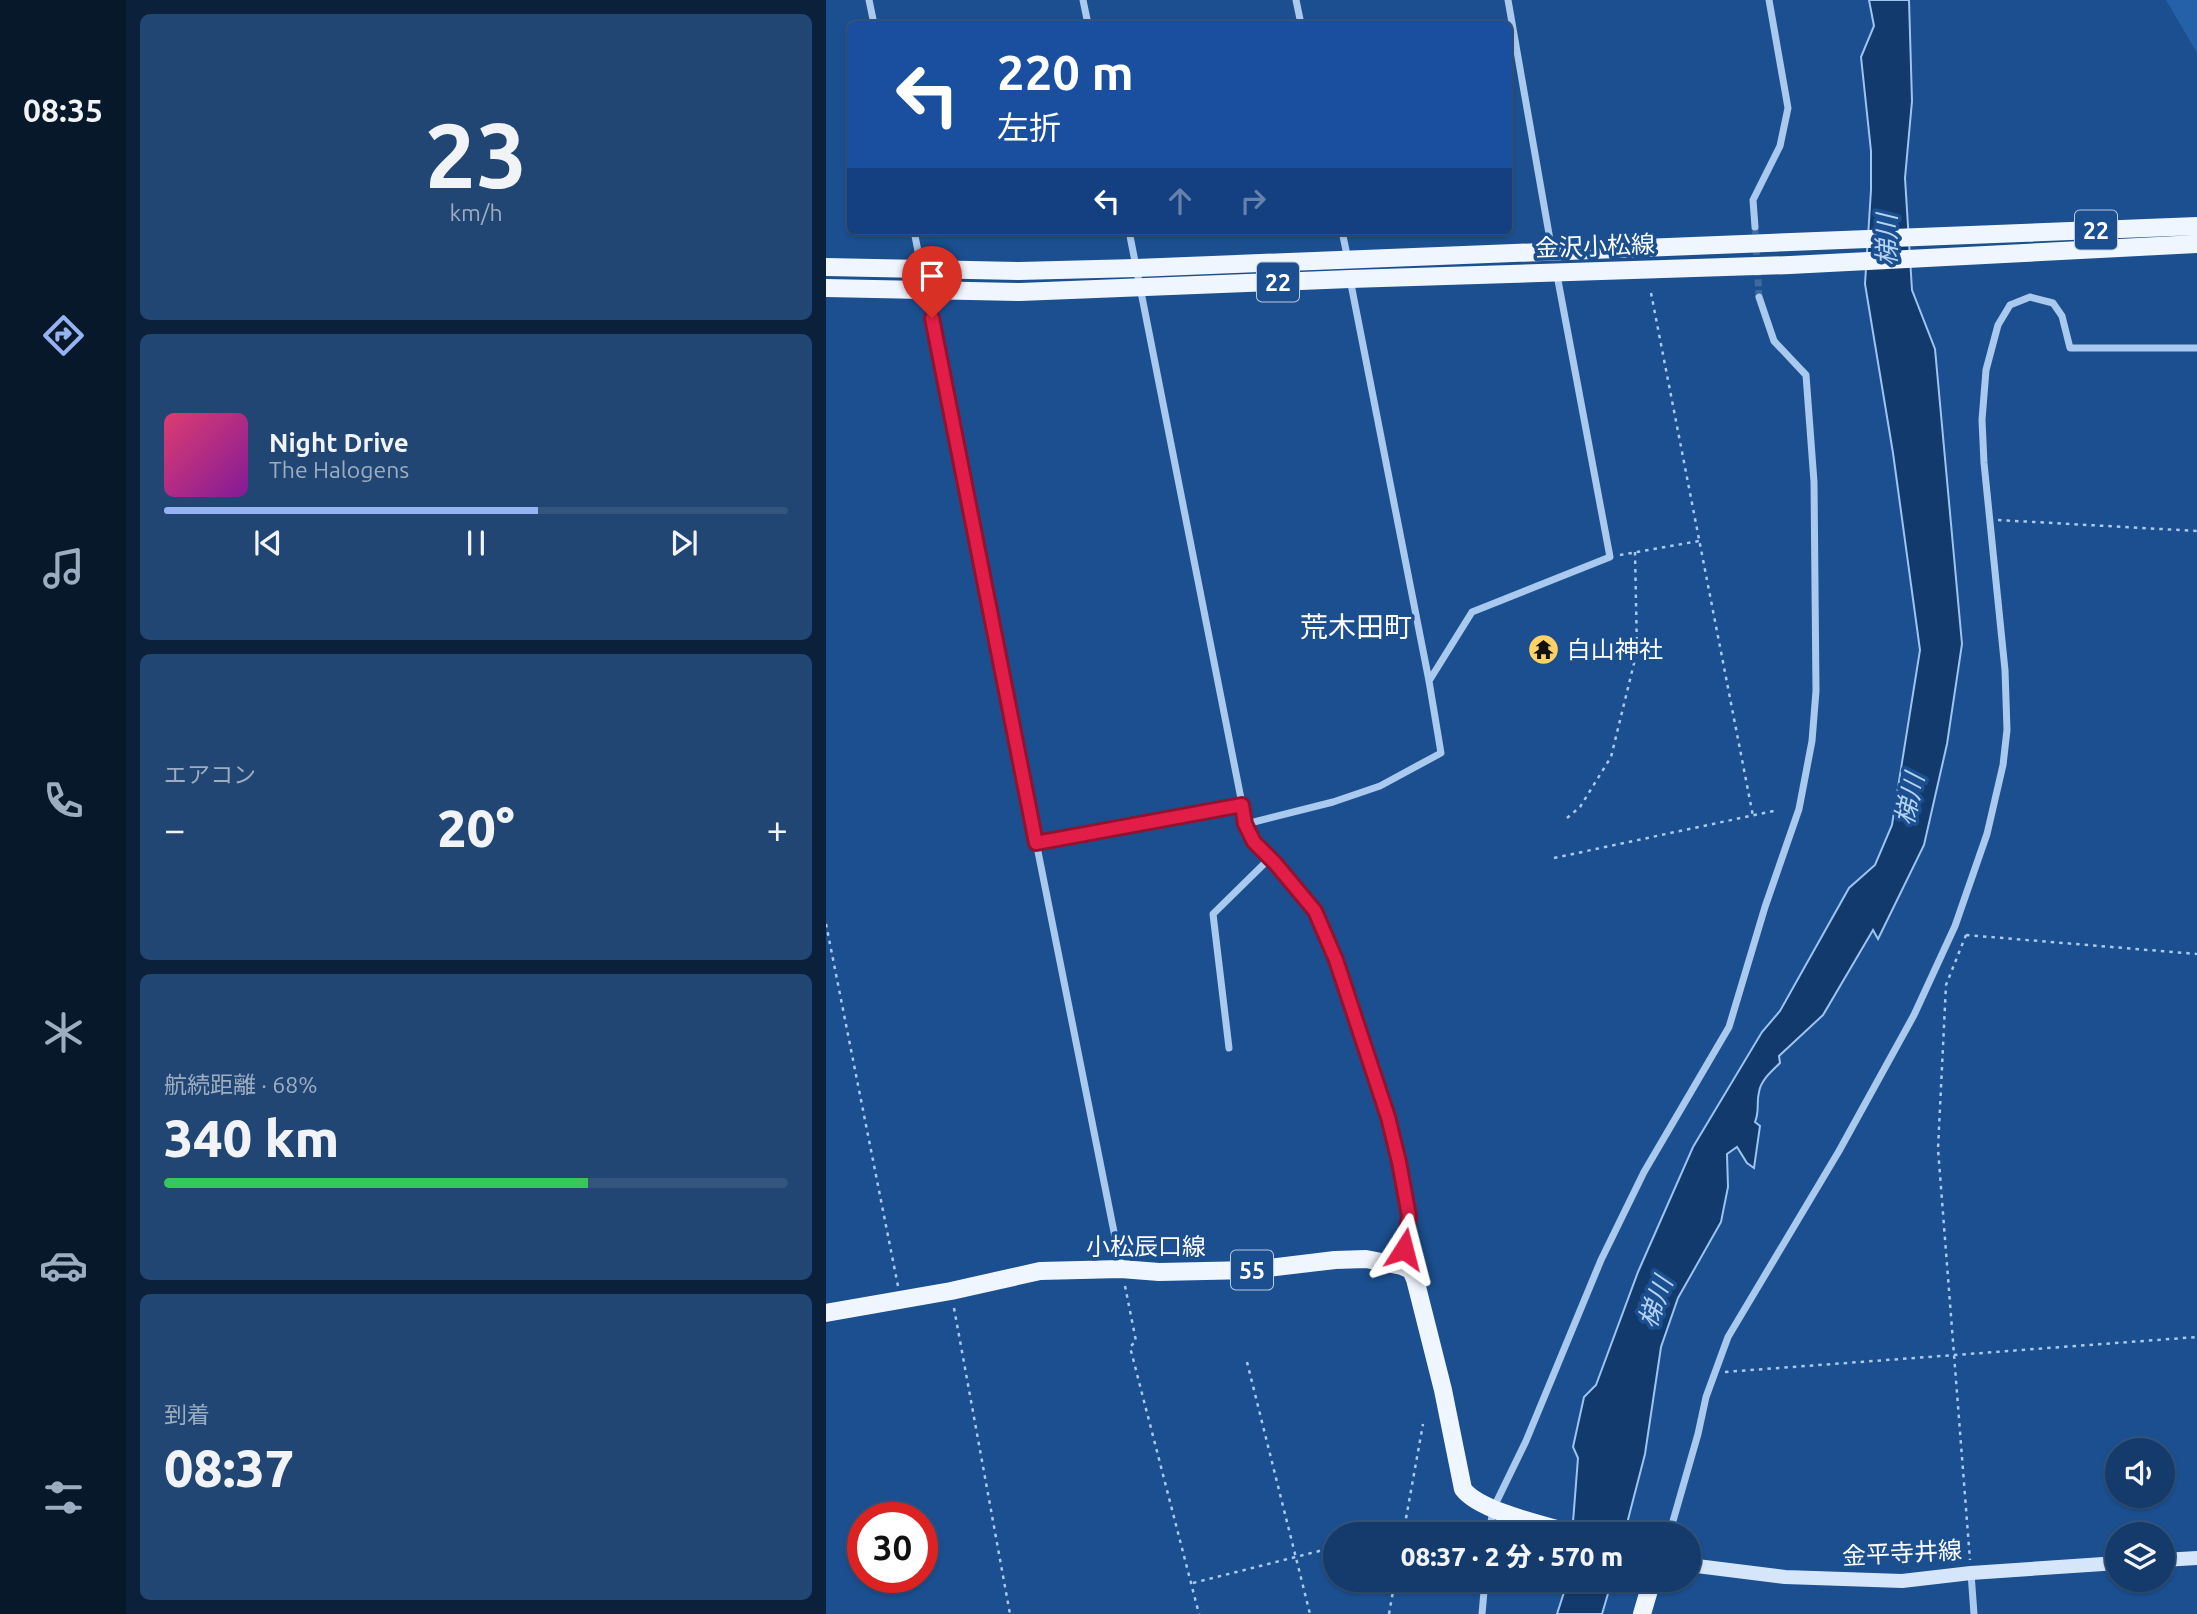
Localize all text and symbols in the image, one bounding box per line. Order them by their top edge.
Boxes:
text: 220 m [997,44,1134,99]
icon: left [882,49,973,140]
text: 08:35 [23,92,103,128]
text: 23 [425,103,527,205]
text: 左折 [997,109,1061,145]
icon: left [1088,182,1126,220]
icon: ahead [1161,182,1199,220]
icon: right [1234,182,1272,220]
text: km/h [449,200,503,225]
road number: 22 [2075,210,2117,249]
water label: 梯川 [1872,211,1901,266]
street label: 金沢小松線 [1535,230,1655,262]
pin [902,246,962,318]
icon: arrive [913,257,951,295]
road number: 22 [1257,262,1299,302]
icon: directions [39,311,88,360]
text: Night Drive [269,428,409,457]
text: The Halogens [269,457,409,482]
icon: previous [249,524,287,562]
icon: pause [457,524,495,562]
icon: next [665,524,703,562]
icon: music [39,544,88,593]
district label: 荒木田町 [1300,611,1412,642]
temple icon: 白山神社 [1527,632,1561,666]
place label: 白山神社 [1567,636,1663,663]
text: エアコン [164,762,256,787]
water label: 梯川 [1889,767,1930,828]
icon: phone [39,776,88,825]
text: 20° [437,799,515,857]
text: − [164,808,185,850]
text: + [767,808,788,850]
icon: climate [39,1008,88,1057]
text: 航続距離 · 68% [164,1072,317,1097]
text: 340 km [164,1109,339,1167]
position arrow [1367,1212,1441,1286]
street label: 小松辰口線 [1086,1233,1206,1260]
icon: car [39,1241,88,1290]
road number: 55 [1231,1250,1273,1289]
water label: 梯川 [1632,1270,1679,1331]
text: 到着 [164,1402,210,1427]
map controls [2105,1438,2175,1592]
button: sound [2105,1438,2175,1508]
text: 08:37 [164,1439,294,1497]
icon: filters [39,1473,88,1522]
speed limit sign: 30 [847,1502,938,1593]
button: layers [2105,1522,2175,1592]
street label: 金平寺井線 [1841,1536,1963,1570]
text: 08:37 · 2 分 · 570 m [1401,1542,1623,1571]

